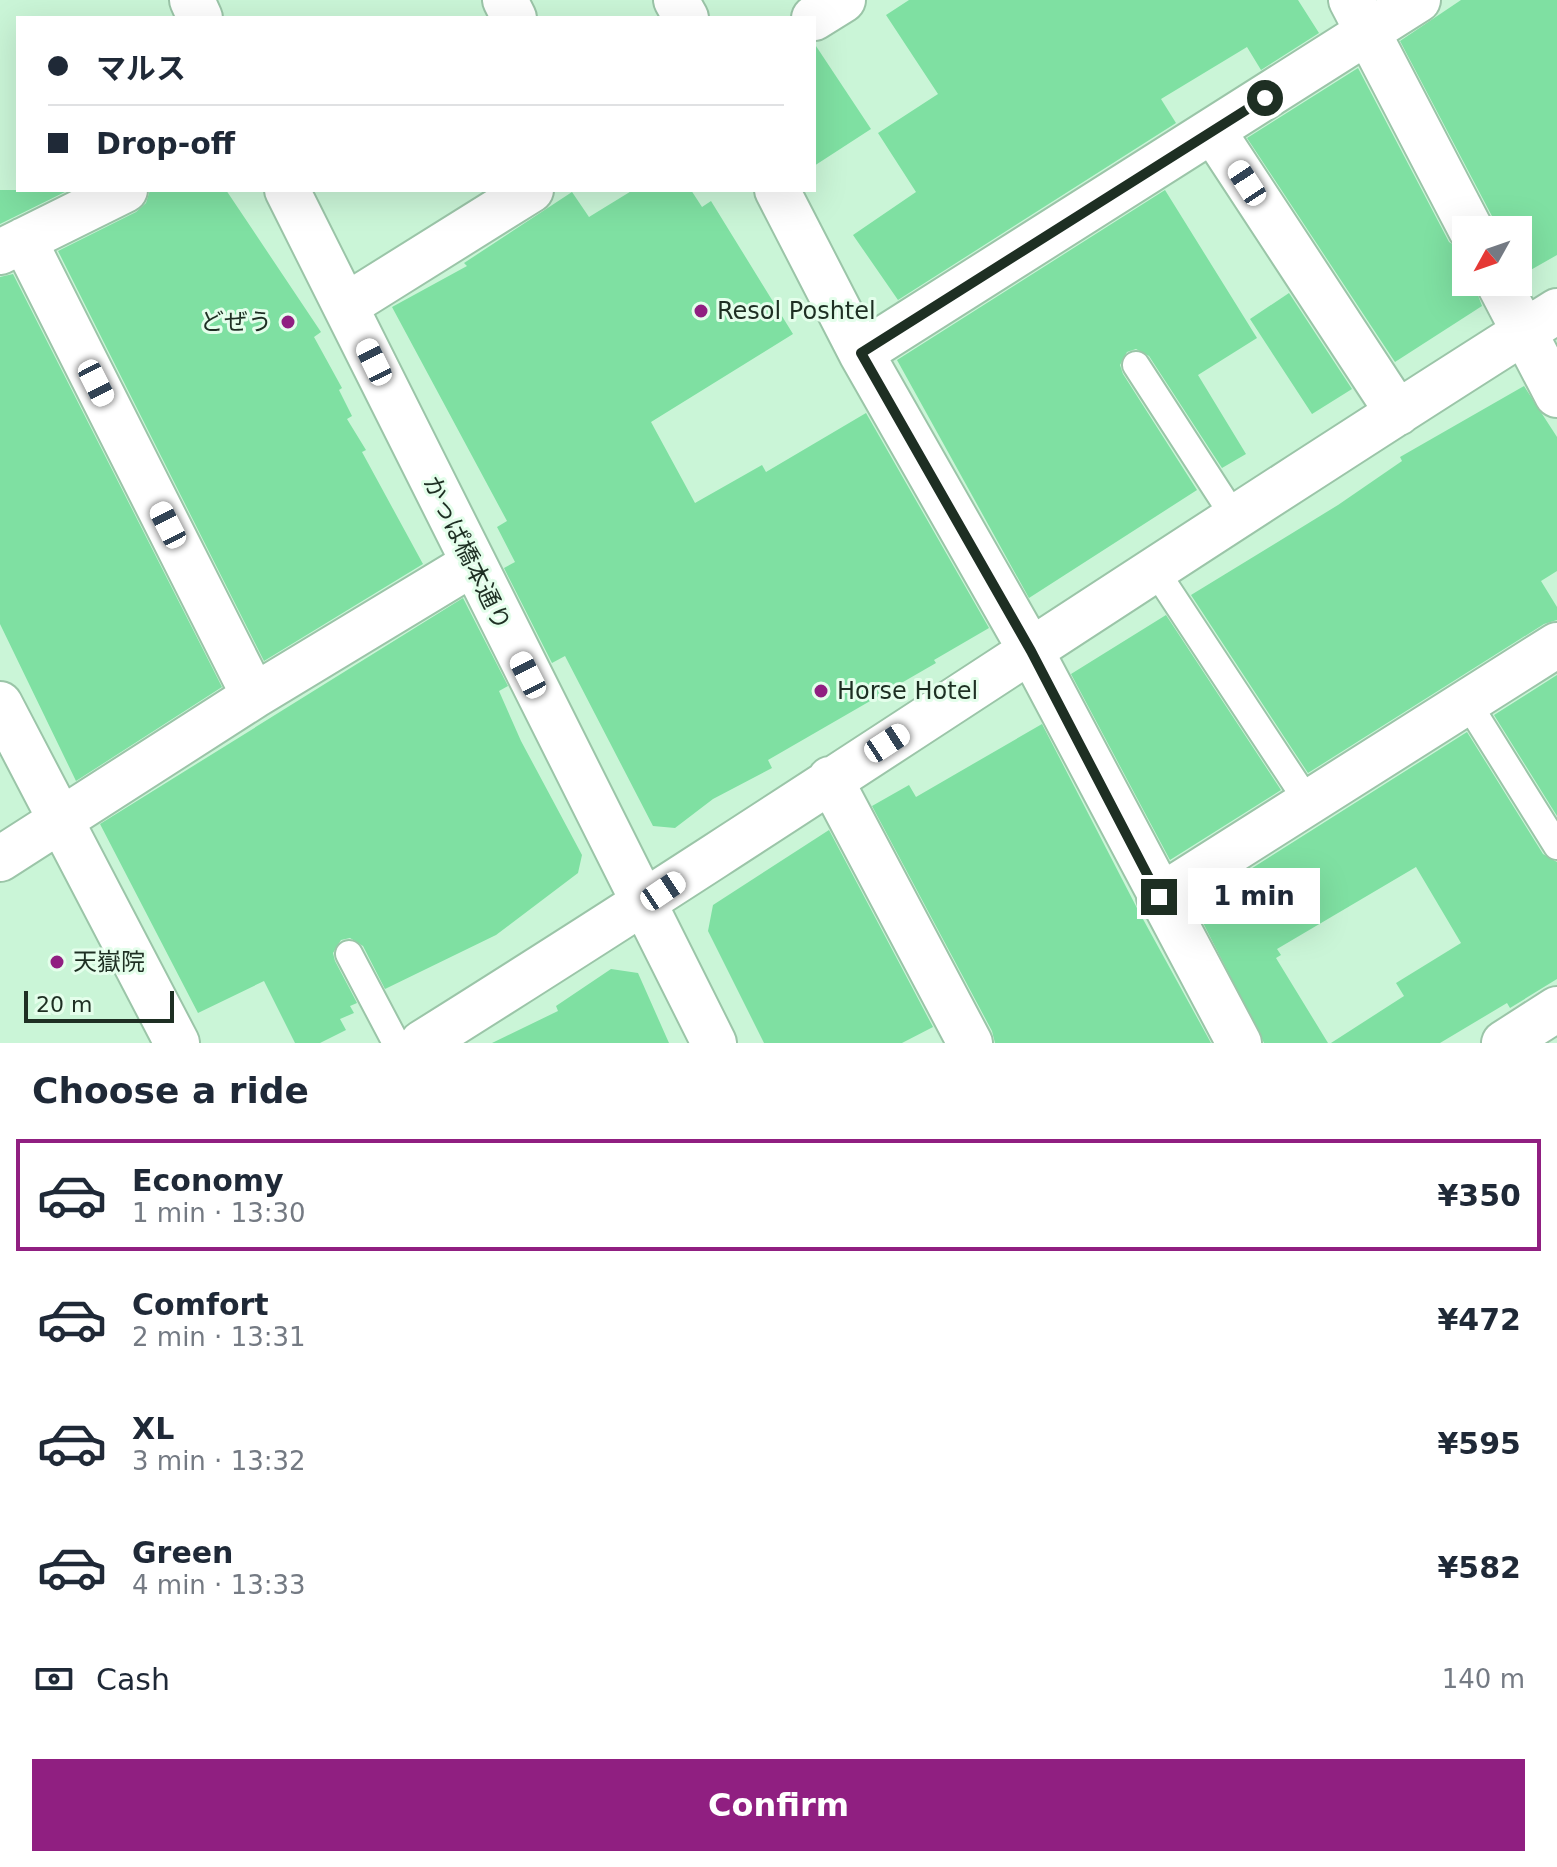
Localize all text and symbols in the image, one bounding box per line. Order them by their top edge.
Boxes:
text: マルス [96,51,186,86]
route start [1247,80,1283,116]
text: Drop-off [96,126,235,161]
car [1224,156,1270,210]
north arrow [1452,216,1532,296]
map controls [1452,216,1532,296]
place label: Resol Poshtel [717,297,876,325]
marker: Resol Poshtel [692,302,710,320]
place label: どぜう [200,308,272,336]
marker: どぜう [279,313,297,331]
car [353,335,395,389]
car [74,356,118,410]
street label: かっぱ橋本通り [418,471,516,635]
car [146,498,190,552]
car [506,648,550,702]
place label: Horse Hotel [837,677,978,705]
marker: Horse Hotel [812,682,830,700]
car [860,720,914,766]
car [636,868,690,914]
callout: 1 min [1187,869,1319,925]
route end [1141,879,1177,915]
text: 1 min [1213,881,1295,911]
place label: 天嶽院 [73,948,145,976]
marker: 天嶽院 [48,953,66,971]
scale bar [24,987,174,1023]
text: 20 m [36,992,92,1017]
text: Choose a ride [32,1070,309,1111]
icon: car [36,1159,108,1231]
text: Economy [132,1163,284,1198]
text: ¥350 [1438,1178,1521,1213]
text: 1 min · 13:30 [132,1198,306,1228]
icon: car [36,1283,108,1355]
text: Comfort [132,1287,269,1322]
text: ¥472 [1438,1302,1521,1337]
text: 2 min · 13:31 [132,1322,306,1352]
icon: car [36,1407,108,1479]
text: XL [132,1411,174,1446]
text: ¥595 [1438,1426,1521,1461]
text: 3 min · 13:32 [132,1446,306,1476]
icon: car [36,1531,108,1603]
text: Green [132,1535,233,1570]
text: ¥582 [1438,1550,1521,1585]
text: 4 min · 13:33 [132,1570,306,1600]
icon: cash [32,1657,76,1701]
text: Cash [96,1662,170,1697]
text: 140 m [1442,1664,1525,1694]
button: Confirm [32,1759,1525,1851]

